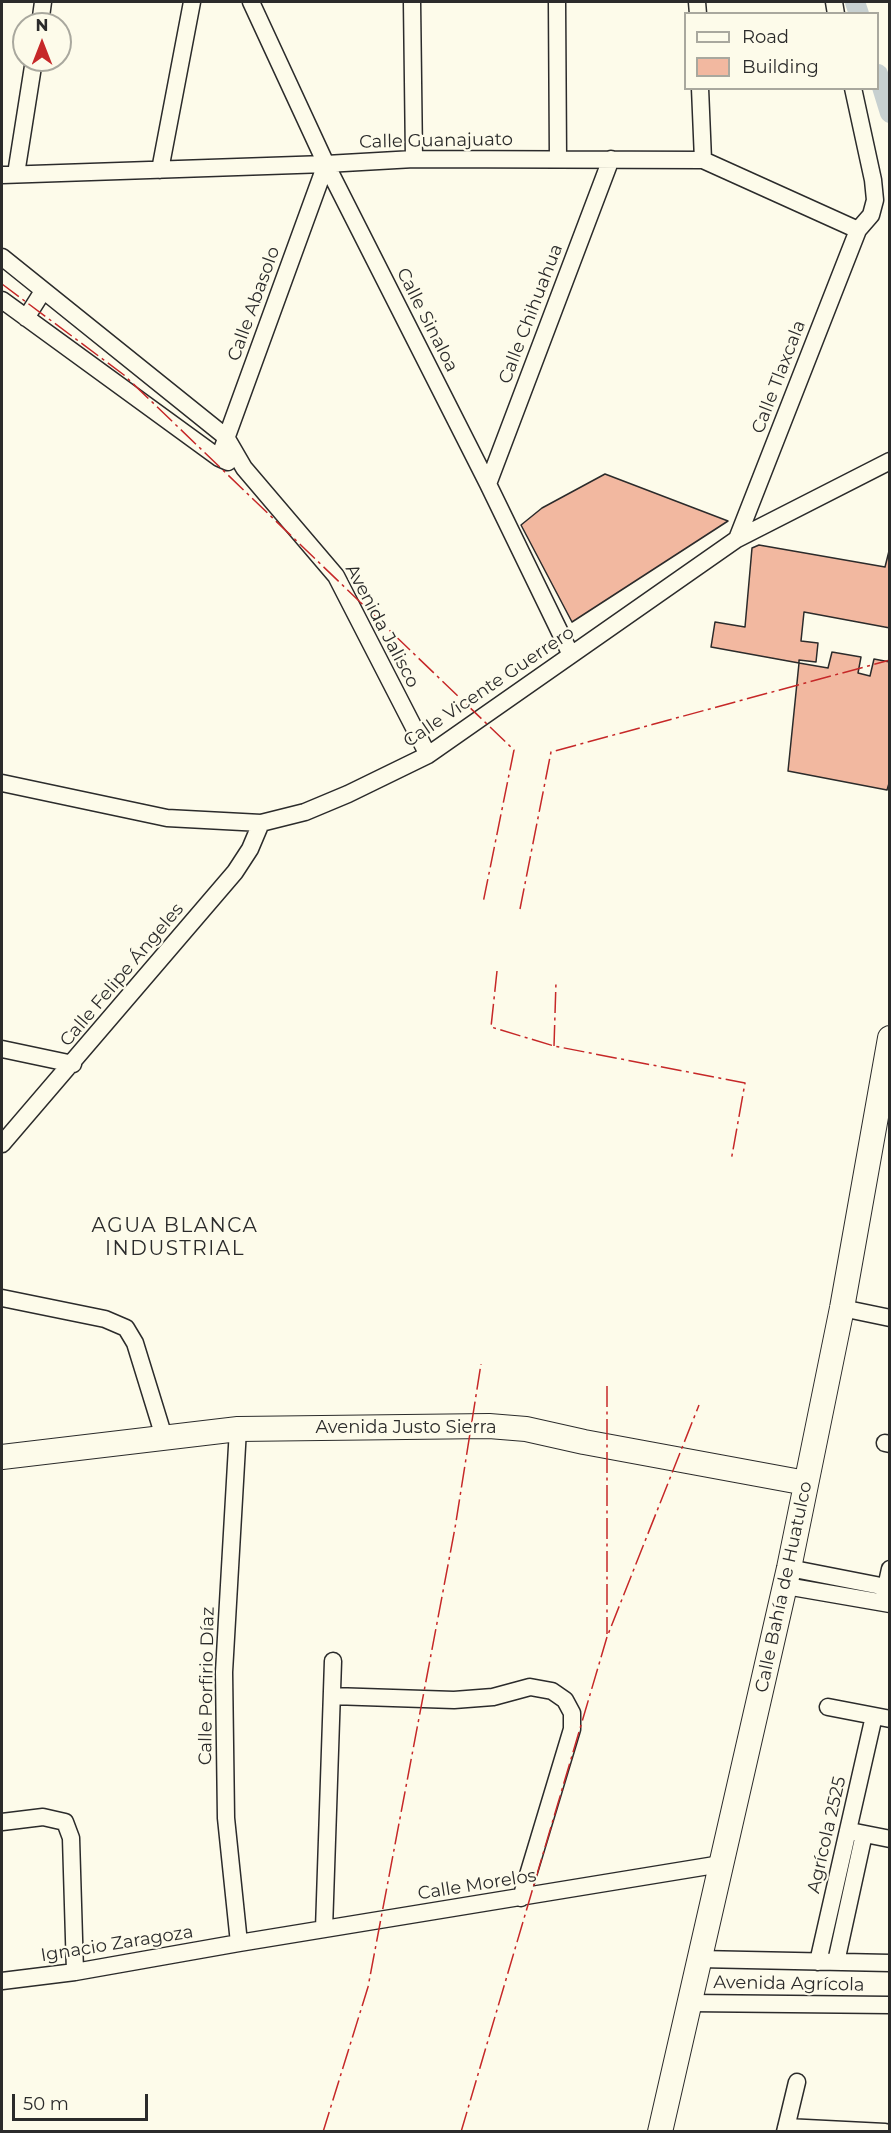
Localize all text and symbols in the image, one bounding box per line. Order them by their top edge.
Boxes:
north arrow [12,12,72,72]
legend [684,12,879,90]
text: N [36,16,48,35]
text: Road [742,26,789,48]
text: Building [742,56,819,78]
street label: Calle Guanajuato [359,129,513,153]
street label: Calle Chihuahua [494,241,568,387]
street label: Calle Abasolo [223,244,285,364]
street label: Calle Sinaloa [392,264,462,376]
street label: Calle Tlaxcala [747,317,811,437]
street label: Avenida Jalisco [340,561,424,691]
street label: Calle Vicente Guerrero [400,622,578,752]
street label: Calle Felipe Ángeles [56,899,188,1051]
district label: AGUA BLANCA INDUSTRIAL [92,1214,258,1261]
street label: Avenida Justo Sierra [315,1417,497,1439]
street label: Calle Bahía de Huatulco [751,1479,817,1695]
street label: Calle Porfirio Díaz [195,1607,219,1765]
street label: Agrícola 2525 [803,1774,851,1896]
street label: Calle Morelos [416,1865,538,1905]
street label: Ignacio Zaragoza [39,1921,195,1967]
street label: Avenida Agrícola [713,1972,865,1996]
scale bar [15,2082,152,2120]
text: 50 m [23,2093,69,2115]

